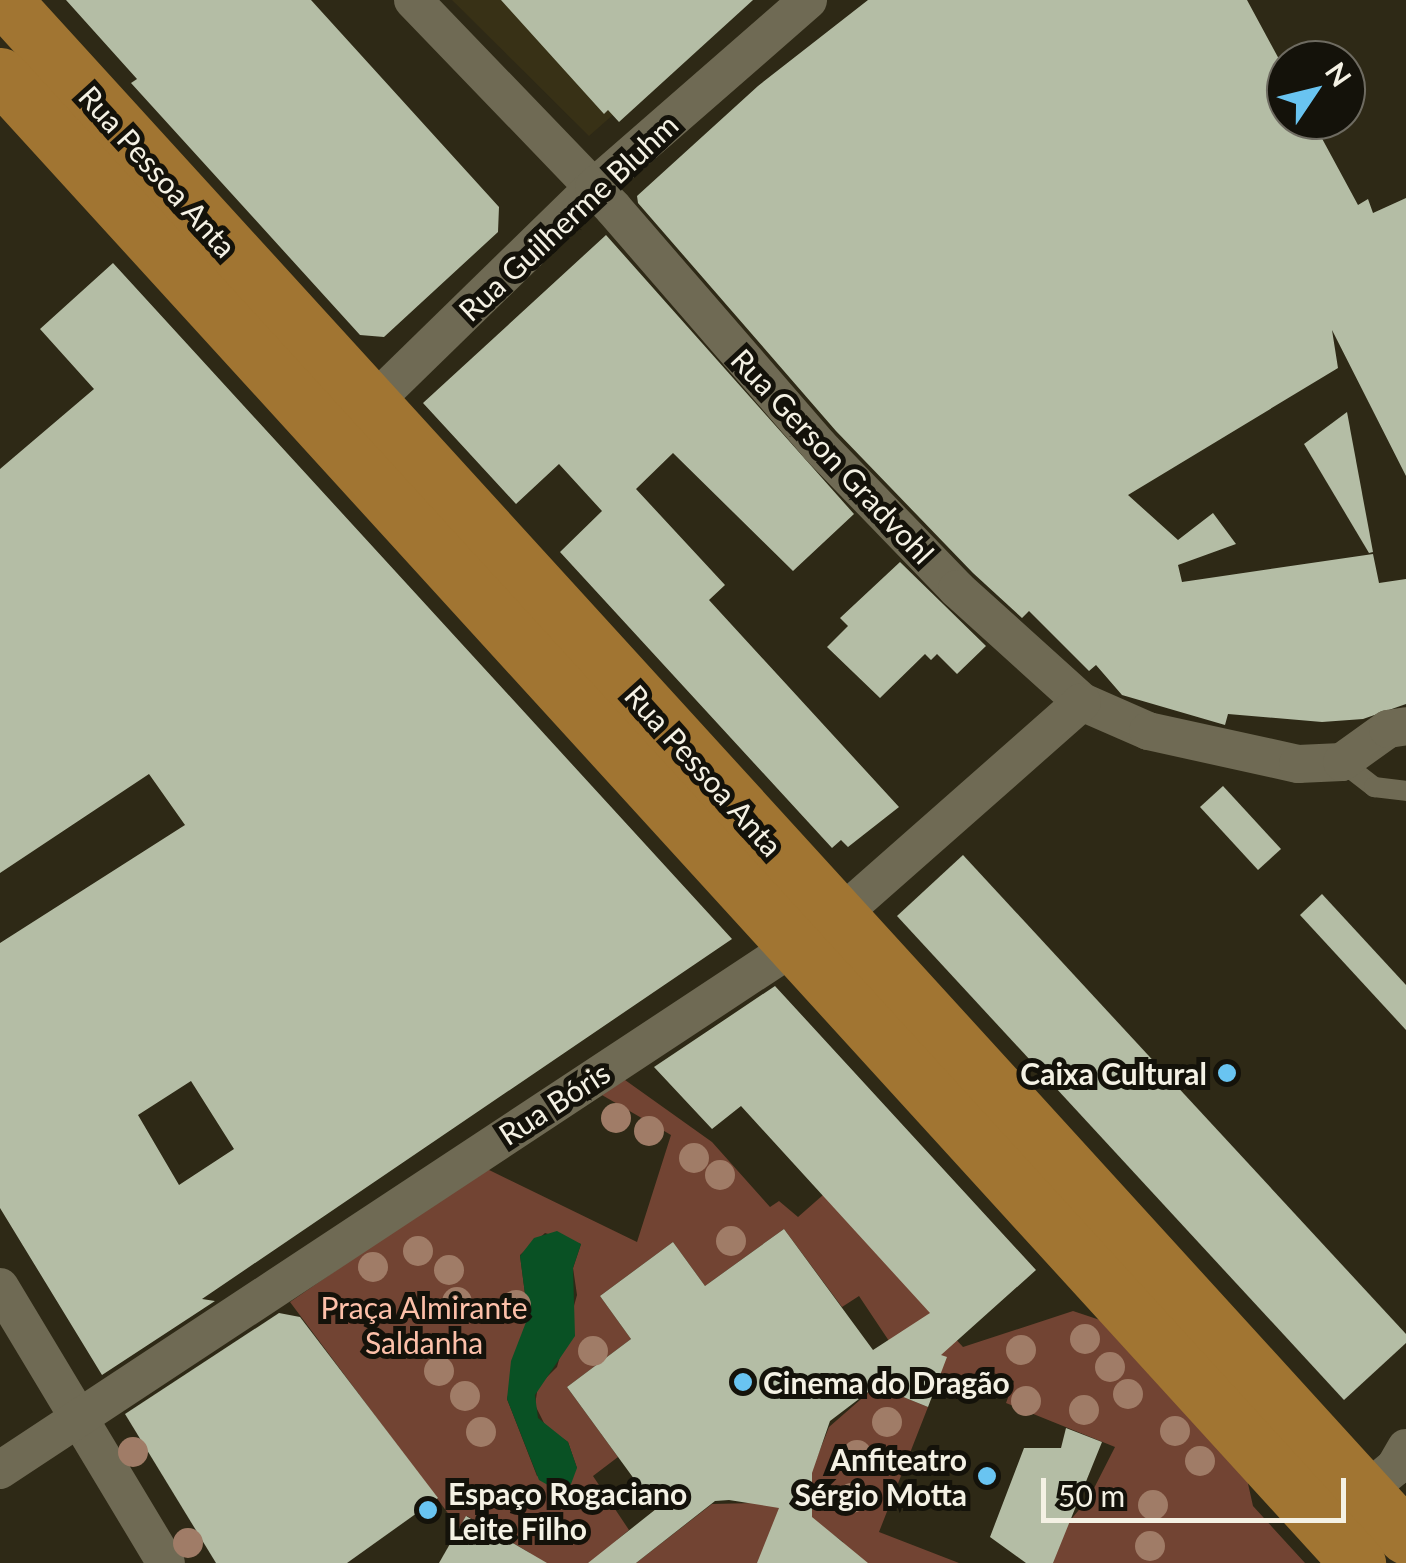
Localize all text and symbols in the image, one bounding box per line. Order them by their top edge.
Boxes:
north arrow [1266,40,1366,140]
text: N [1319,55,1359,93]
street label: Rua Pessoa Anta [71,78,245,264]
street label: Rua Guilherme Bluhm [451,106,685,328]
street label: Rua Gerson Gradvohl [724,341,942,571]
street label: Rua Pessoa Anta [617,677,791,863]
street label: Rua Bóris [492,1054,616,1152]
place label: Caixa Cultural [1020,1055,1207,1091]
marker: Caixa Cultural [1216,1062,1238,1084]
park label: Praça Almirante Saldanha [320,1289,528,1360]
place label: Cinema do Dragão [763,1364,1010,1400]
marker: Cinema do Dragão [732,1371,754,1393]
place label: Anfiteatro Sérgio Motta [794,1441,967,1512]
scale bar [1046,1458,1351,1520]
marker: Anfiteatro Sérgio Motta [976,1465,998,1487]
place label: Espaço Rogaciano Leite Filho [448,1475,687,1546]
text: 50 m [1058,1477,1125,1513]
marker: Espaço Rogaciano Leite Filho [417,1499,439,1521]

